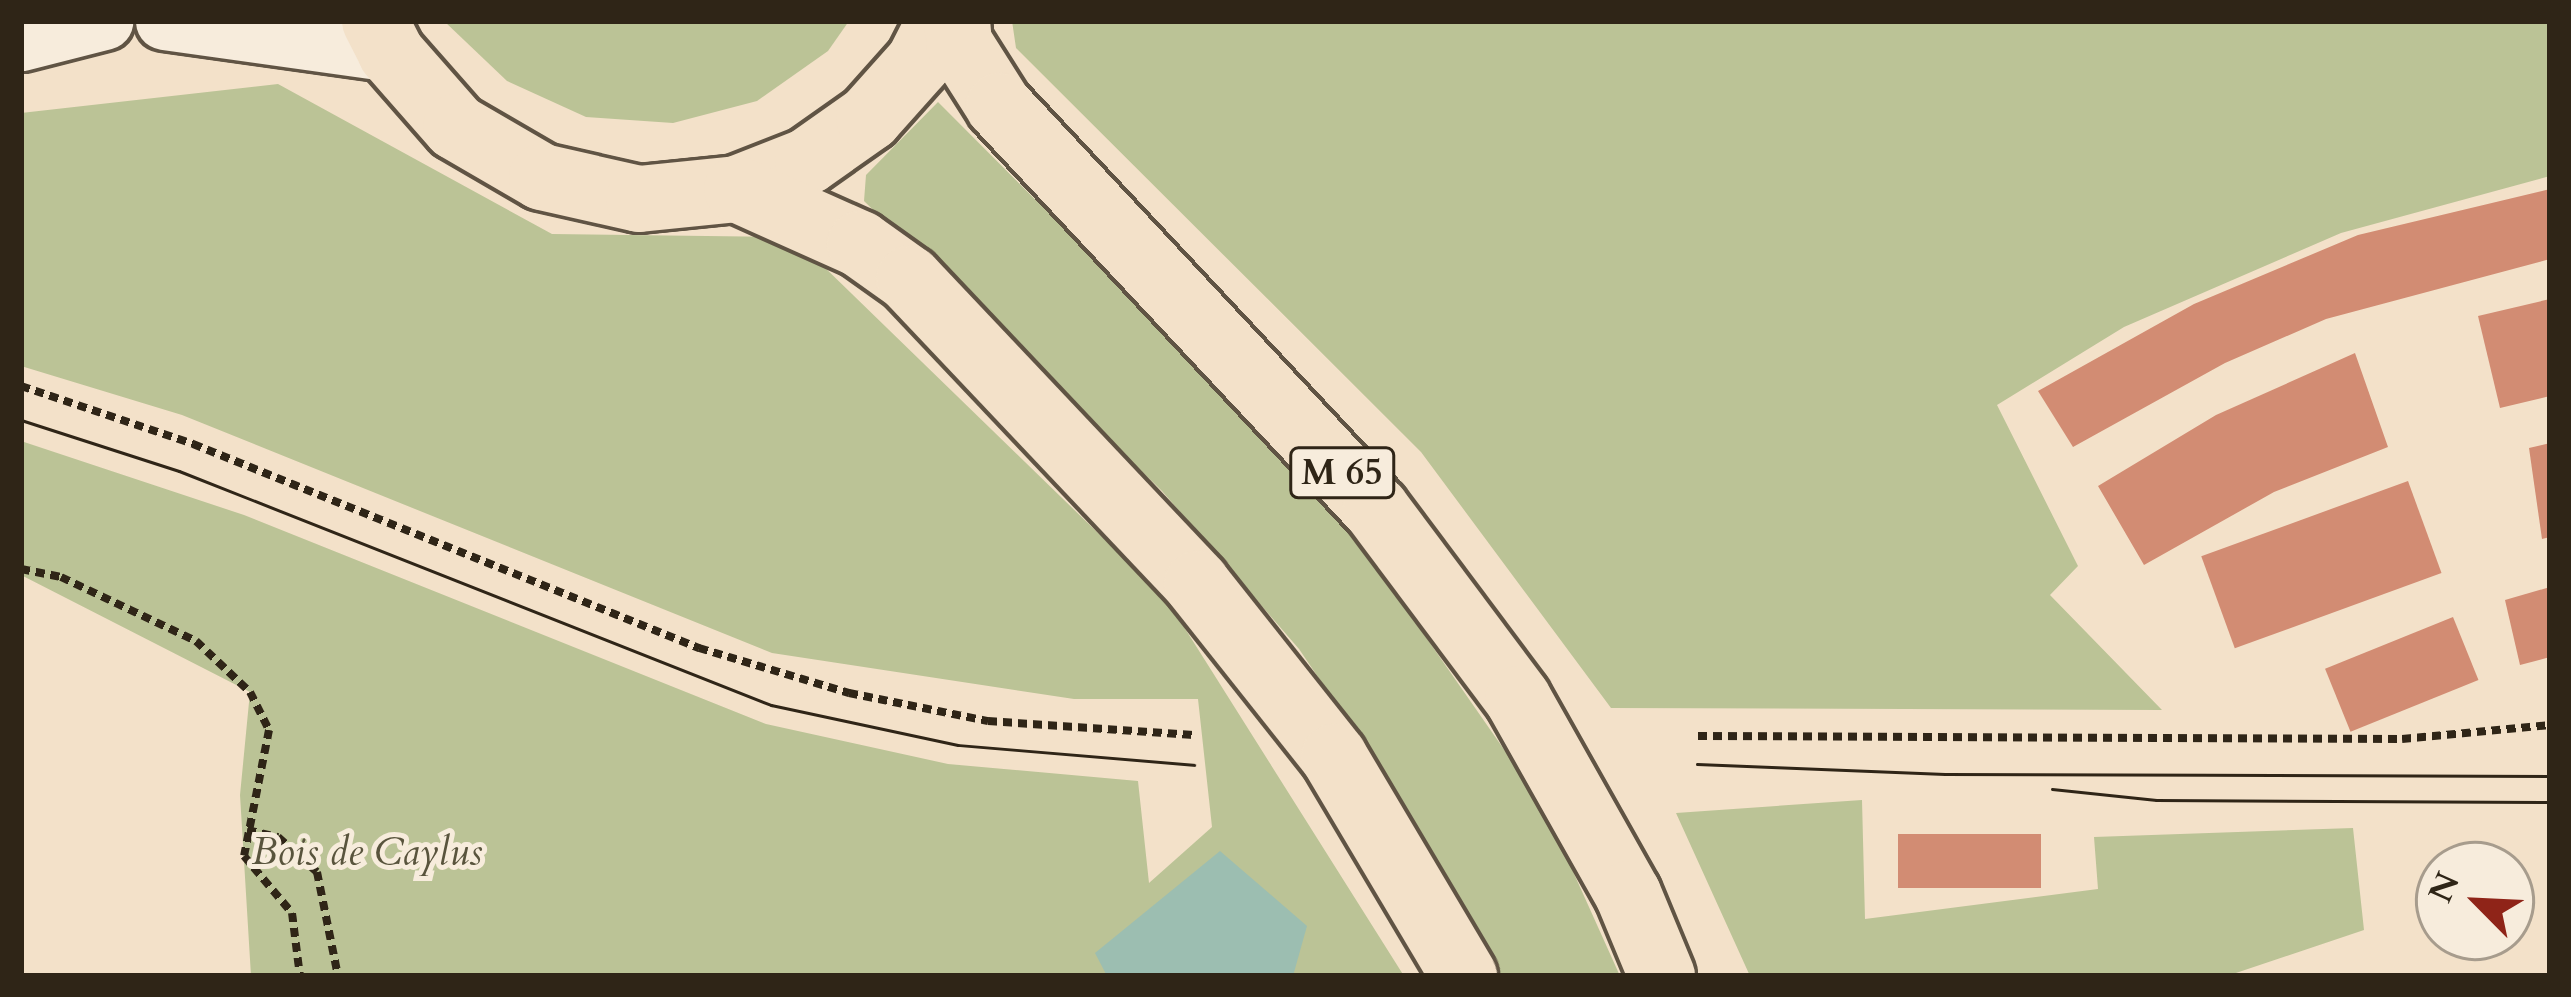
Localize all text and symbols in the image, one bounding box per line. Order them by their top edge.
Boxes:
road number: M 65 [1288,443,1396,503]
park label: Bois de Caylus [252,829,482,875]
north arrow [2415,841,2535,961]
text: N [2418,865,2471,910]

